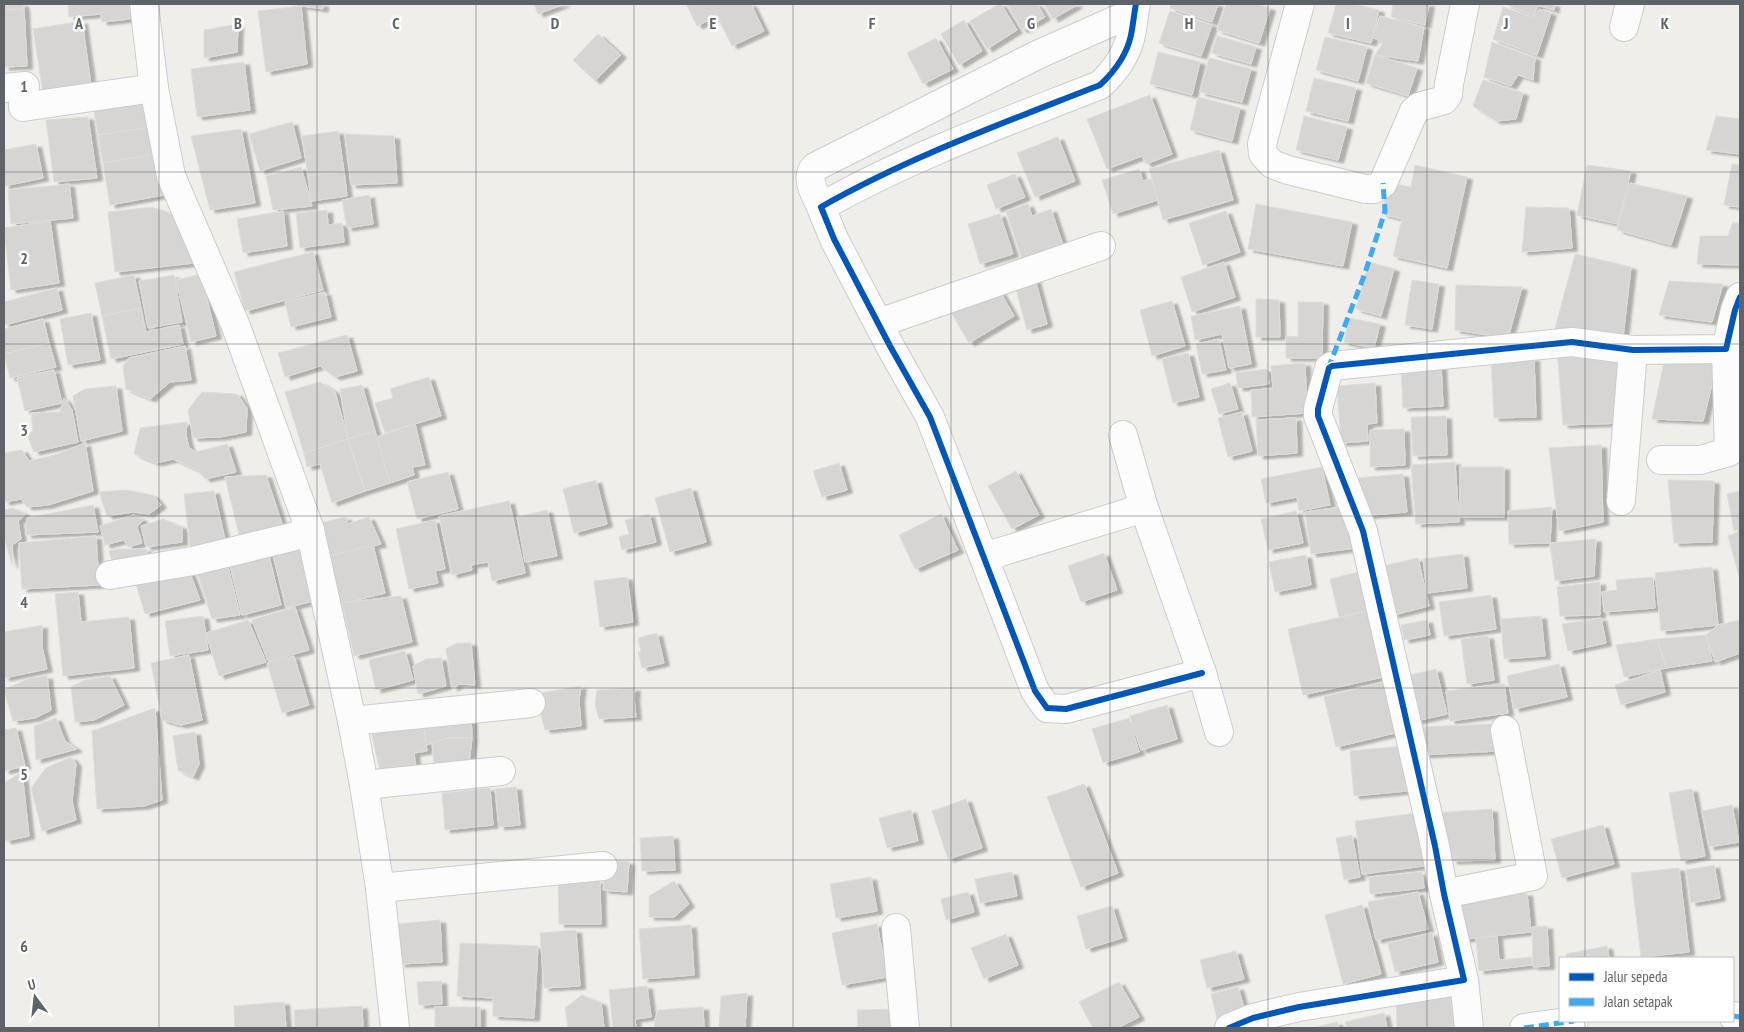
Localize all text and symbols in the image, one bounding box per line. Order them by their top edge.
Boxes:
text: A [74,13,84,33]
text: B [234,13,242,33]
text: C [392,13,400,33]
text: D [551,13,560,33]
text: E [710,13,717,33]
text: F [869,13,876,33]
text: G [1027,13,1035,33]
text: H [1185,13,1193,33]
text: I [1346,13,1350,33]
text: J [1503,13,1508,33]
text: K [1661,13,1670,33]
text: 1 [20,76,28,96]
text: 2 [20,248,28,268]
text: 3 [20,420,28,440]
text: 4 [20,592,28,612]
text: 5 [20,764,28,784]
text: 6 [20,936,28,956]
legend [1559,957,1734,1022]
text: Jalur sepeda [1603,967,1667,986]
north arrow [10,972,60,1022]
text: U [26,975,37,994]
text: Jalan setapak [1603,992,1673,1011]

